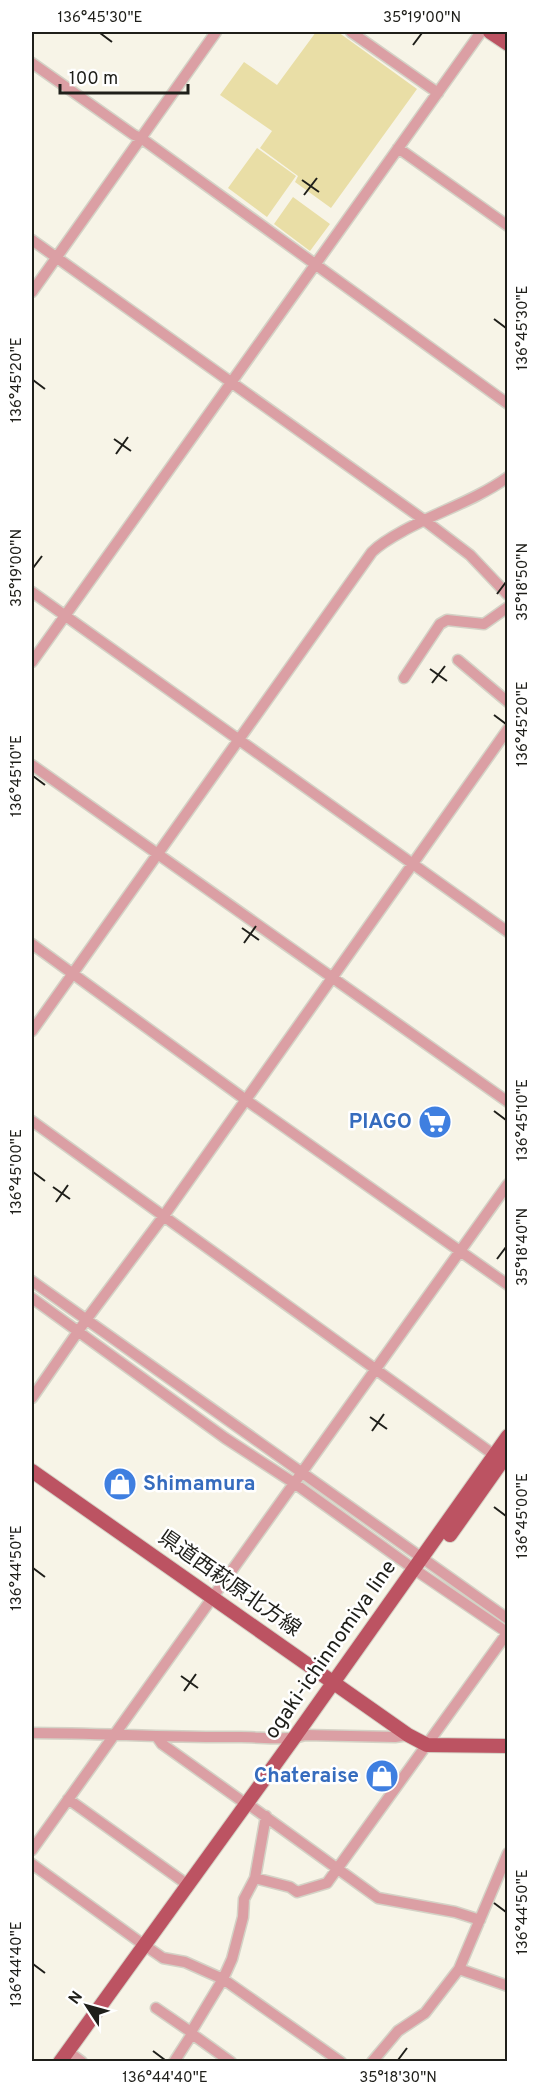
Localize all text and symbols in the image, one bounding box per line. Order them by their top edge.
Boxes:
text: 136°45'30"E [57,9,143,28]
text: 35°19'00"N [383,9,461,28]
scale bar [60,57,188,95]
text: 100 m [69,68,118,91]
text: 136°45'30"E [514,285,533,371]
text: 136°45'20"E [8,337,27,423]
text: 35°19'00"N [8,529,27,607]
text: 35°18'50"N [514,543,533,621]
text: 136°45'20"E [514,681,533,767]
text: 136°45'10"E [8,735,27,817]
text: 136°45'10"E [514,1079,533,1161]
supermarket icon: PIAGO [417,1104,453,1140]
place label: PIAGO [349,1109,412,1136]
text: 136°45'00"E [8,1129,27,1215]
text: 35°18'40"N [514,1208,533,1286]
shop icon: Shimamura [102,1466,138,1502]
place label: Shimamura [143,1471,256,1498]
text: 136°45'00"E [514,1473,533,1559]
text: 136°44'50"E [8,1525,27,1611]
street label: 県道西萩原北方線 [152,1525,306,1643]
street label: ogaki-ichinnomiya line [259,1555,403,1745]
shop icon: Chateraise [364,1758,400,1794]
place label: Chateraise [254,1763,359,1790]
text: 136°44'50"E [514,1869,533,1955]
text: 136°44'40"E [8,1921,27,2007]
north arrow [57,1976,117,2036]
text: N [65,1988,88,2009]
text: 136°44'40"E [122,2069,208,2088]
text: 35°18'30"N [359,2069,437,2088]

